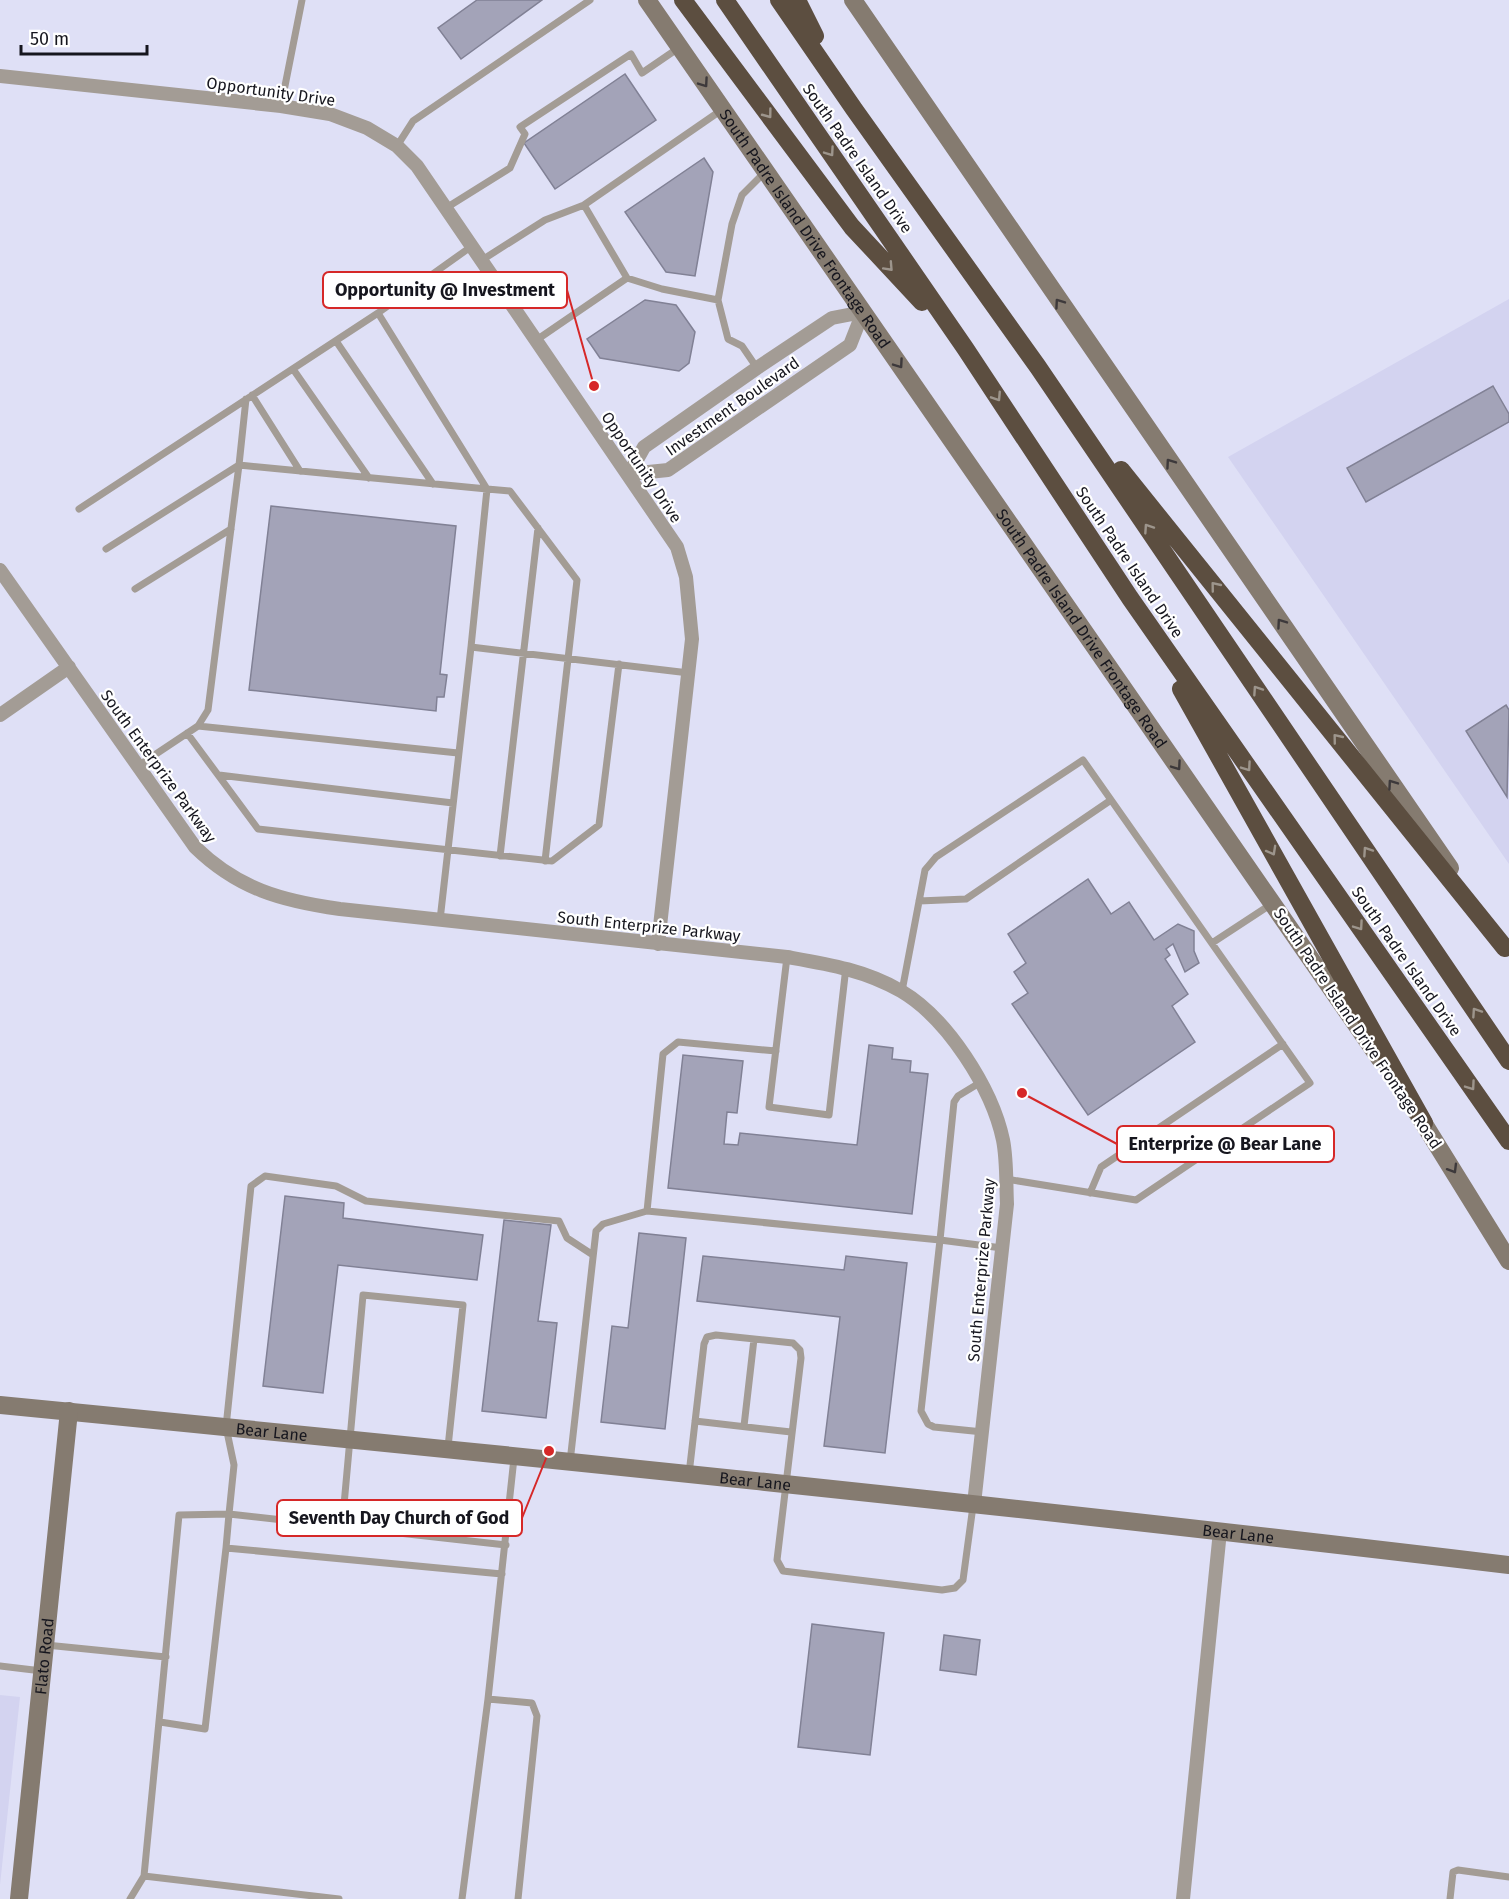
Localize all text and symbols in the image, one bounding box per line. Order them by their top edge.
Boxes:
scale bar [21,18,147,56]
text: 50 m [30,28,69,50]
street label: Opportunity Drive [205,73,337,110]
one-way arrow [697,76,708,87]
street label: South Padre Island Drive [799,80,917,237]
street label: South Padre Island Drive Frontage Road [715,106,894,352]
one-way arrow [761,108,772,119]
one-way arrow [823,145,834,156]
one-way arrow [882,259,893,270]
callout: Opportunity @ Investment [323,272,567,308]
text: Opportunity @ Investment [335,279,556,301]
one-way arrow [1055,298,1066,309]
street label: Investment Boulevard [662,353,803,460]
one-way arrow [892,357,903,368]
one-way arrow [990,391,1002,401]
street label: Opportunity Drive [597,408,686,526]
one-way arrow [1166,459,1177,470]
street label: South Padre Island Drive [1072,483,1187,642]
street label: South Padre Island Drive Frontage Road [992,505,1171,752]
one-way arrow [1144,524,1155,535]
one-way arrow [1211,582,1222,593]
one-way arrow [1277,619,1288,630]
one-way arrow [1253,685,1264,696]
street label: South Enterprize Parkway [97,686,220,846]
one-way arrow [1334,734,1345,745]
one-way arrow [1170,759,1181,770]
one-way arrow [1240,760,1251,771]
one-way arrow [1388,780,1399,791]
one-way arrow [1264,844,1276,855]
one-way arrow [1363,847,1374,858]
street label: South Padre Island Drive [1348,883,1466,1040]
street label: South Padre Island Drive Frontage Road [1270,904,1446,1152]
street label: South Enterprize Parkway [556,907,742,946]
one-way arrow [1352,920,1363,931]
one-way arrow [1472,1008,1483,1019]
one-way arrow [1464,1080,1475,1091]
callout: Enterprize @ Bear Lane [1117,1126,1334,1162]
text: Enterprize @ Bear Lane [1129,1133,1321,1155]
one-way arrow [1446,1163,1457,1173]
street label: South Enterprize Parkway [964,1177,999,1363]
street label: Bear Lane [235,1419,308,1445]
street label: Bear Lane [718,1468,792,1495]
callout: Seventh Day Church of God [277,1500,522,1536]
text: Seventh Day Church of God [289,1507,509,1529]
street label: Bear Lane [1201,1521,1275,1548]
street label: Flato Road [31,1617,58,1696]

